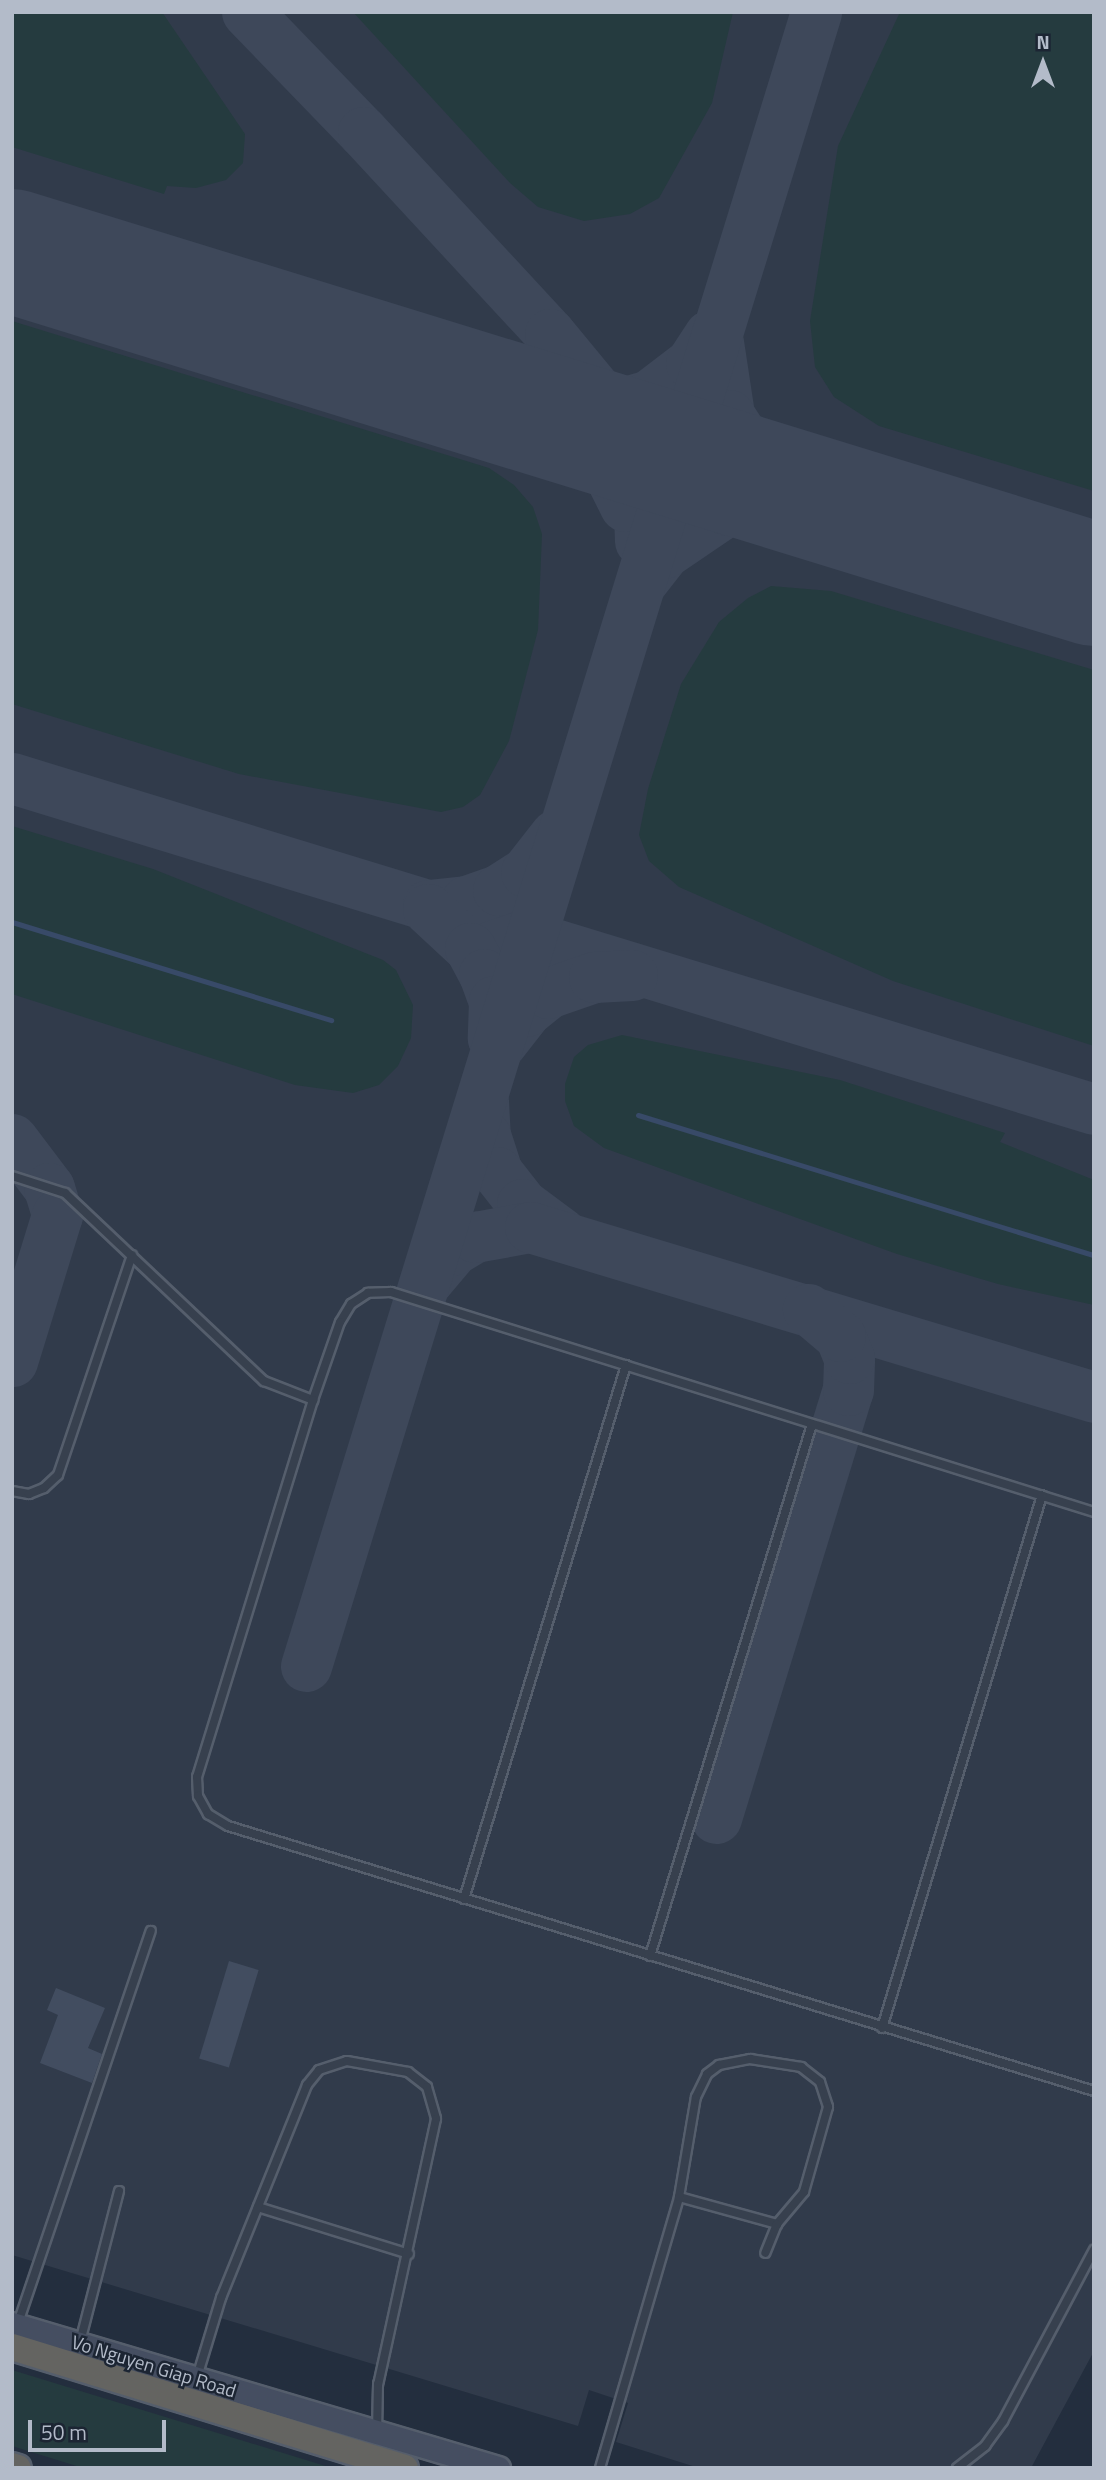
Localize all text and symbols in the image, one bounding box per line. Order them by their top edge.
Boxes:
text: N [1036,27,1050,56]
north arrow [1008,28,1078,98]
street label: Vo Nguyen Giap Road [69,2330,239,2402]
scale bar [32,2406,170,2450]
text: 50 m [41,2416,87,2448]

